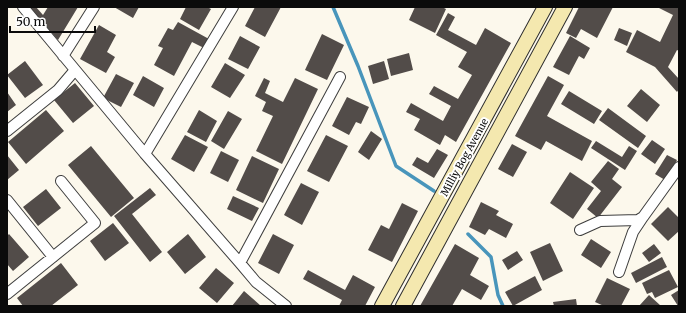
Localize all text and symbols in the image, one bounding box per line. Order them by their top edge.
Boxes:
scale bar [10,8,95,34]
text: 50 m [16,14,45,29]
street label: Milliy Bog Avenue [438,116,491,198]

